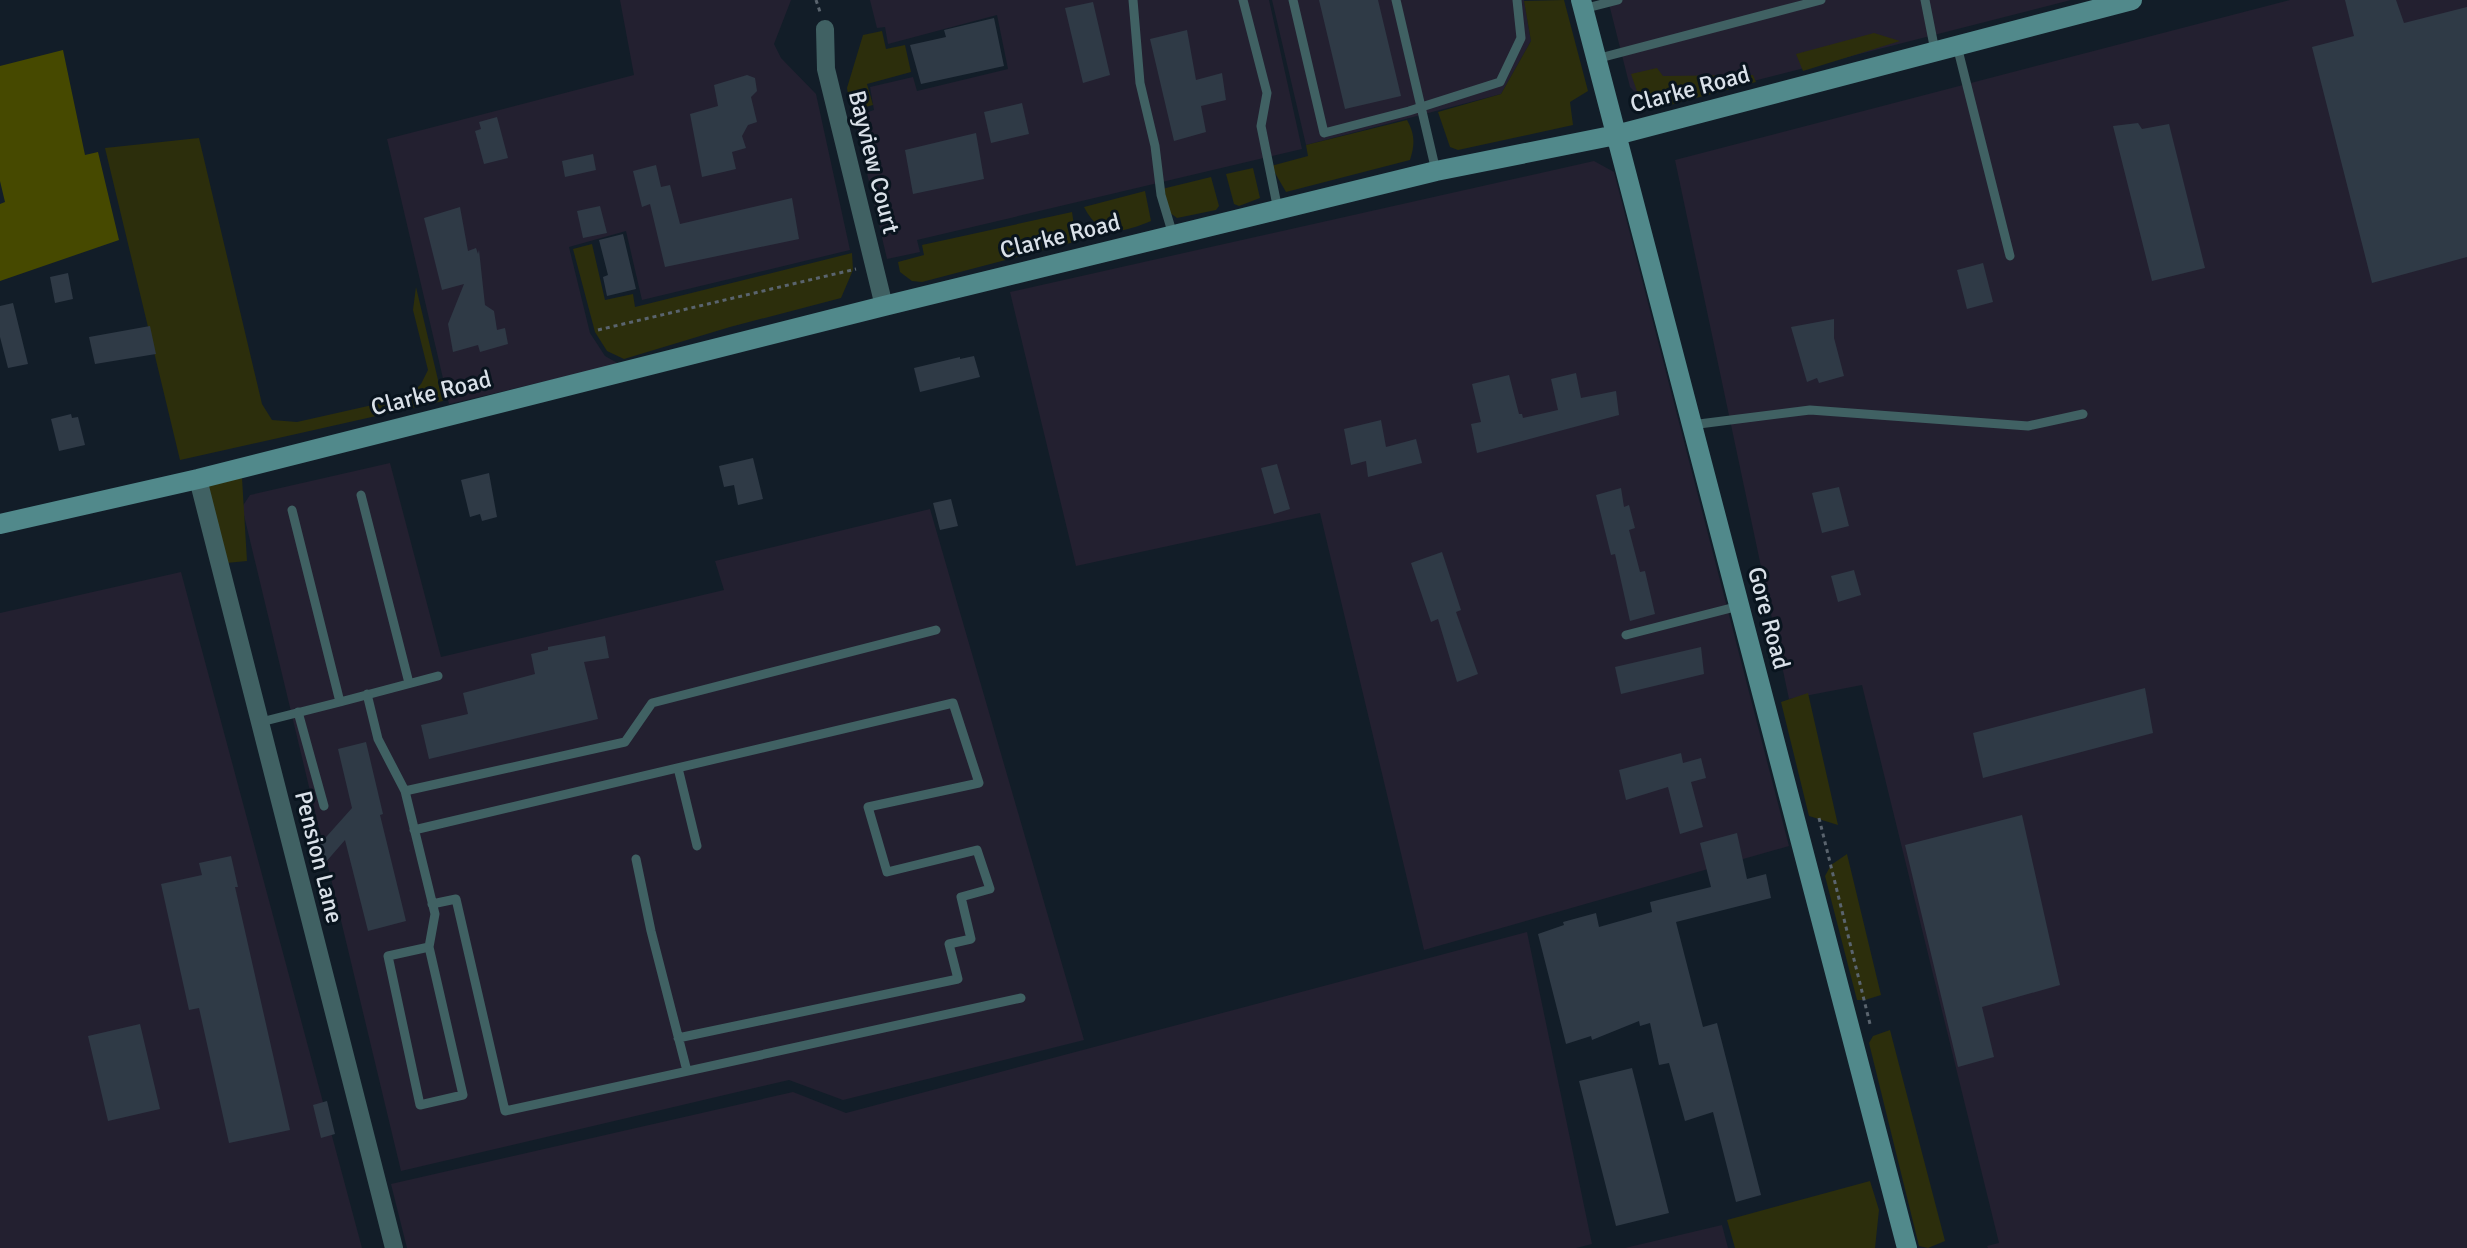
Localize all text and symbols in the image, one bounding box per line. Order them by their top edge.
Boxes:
street label: Clarke Road [1627,59,1753,119]
street label: Bayview Court [842,87,906,237]
street label: Clarke Road [997,207,1123,265]
street label: Clarke Road [368,364,494,422]
street label: Gore Road [1741,563,1797,673]
street label: Pension Lane [288,788,350,926]

